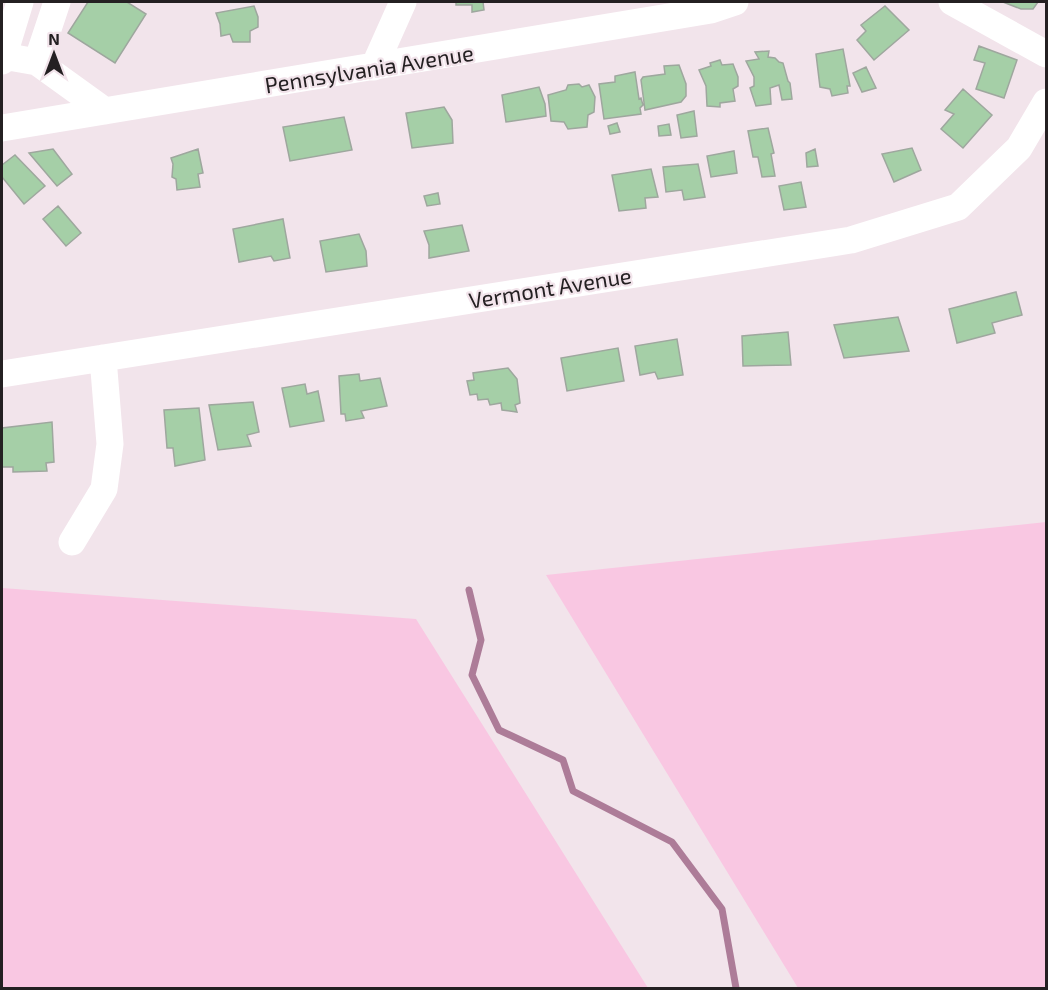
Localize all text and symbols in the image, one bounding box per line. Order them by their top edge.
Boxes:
north arrow [24,24,84,84]
text: N [48,29,60,48]
street label: Pennsylvania Avenue [263,39,475,97]
street label: Vermont Avenue [467,261,633,313]

